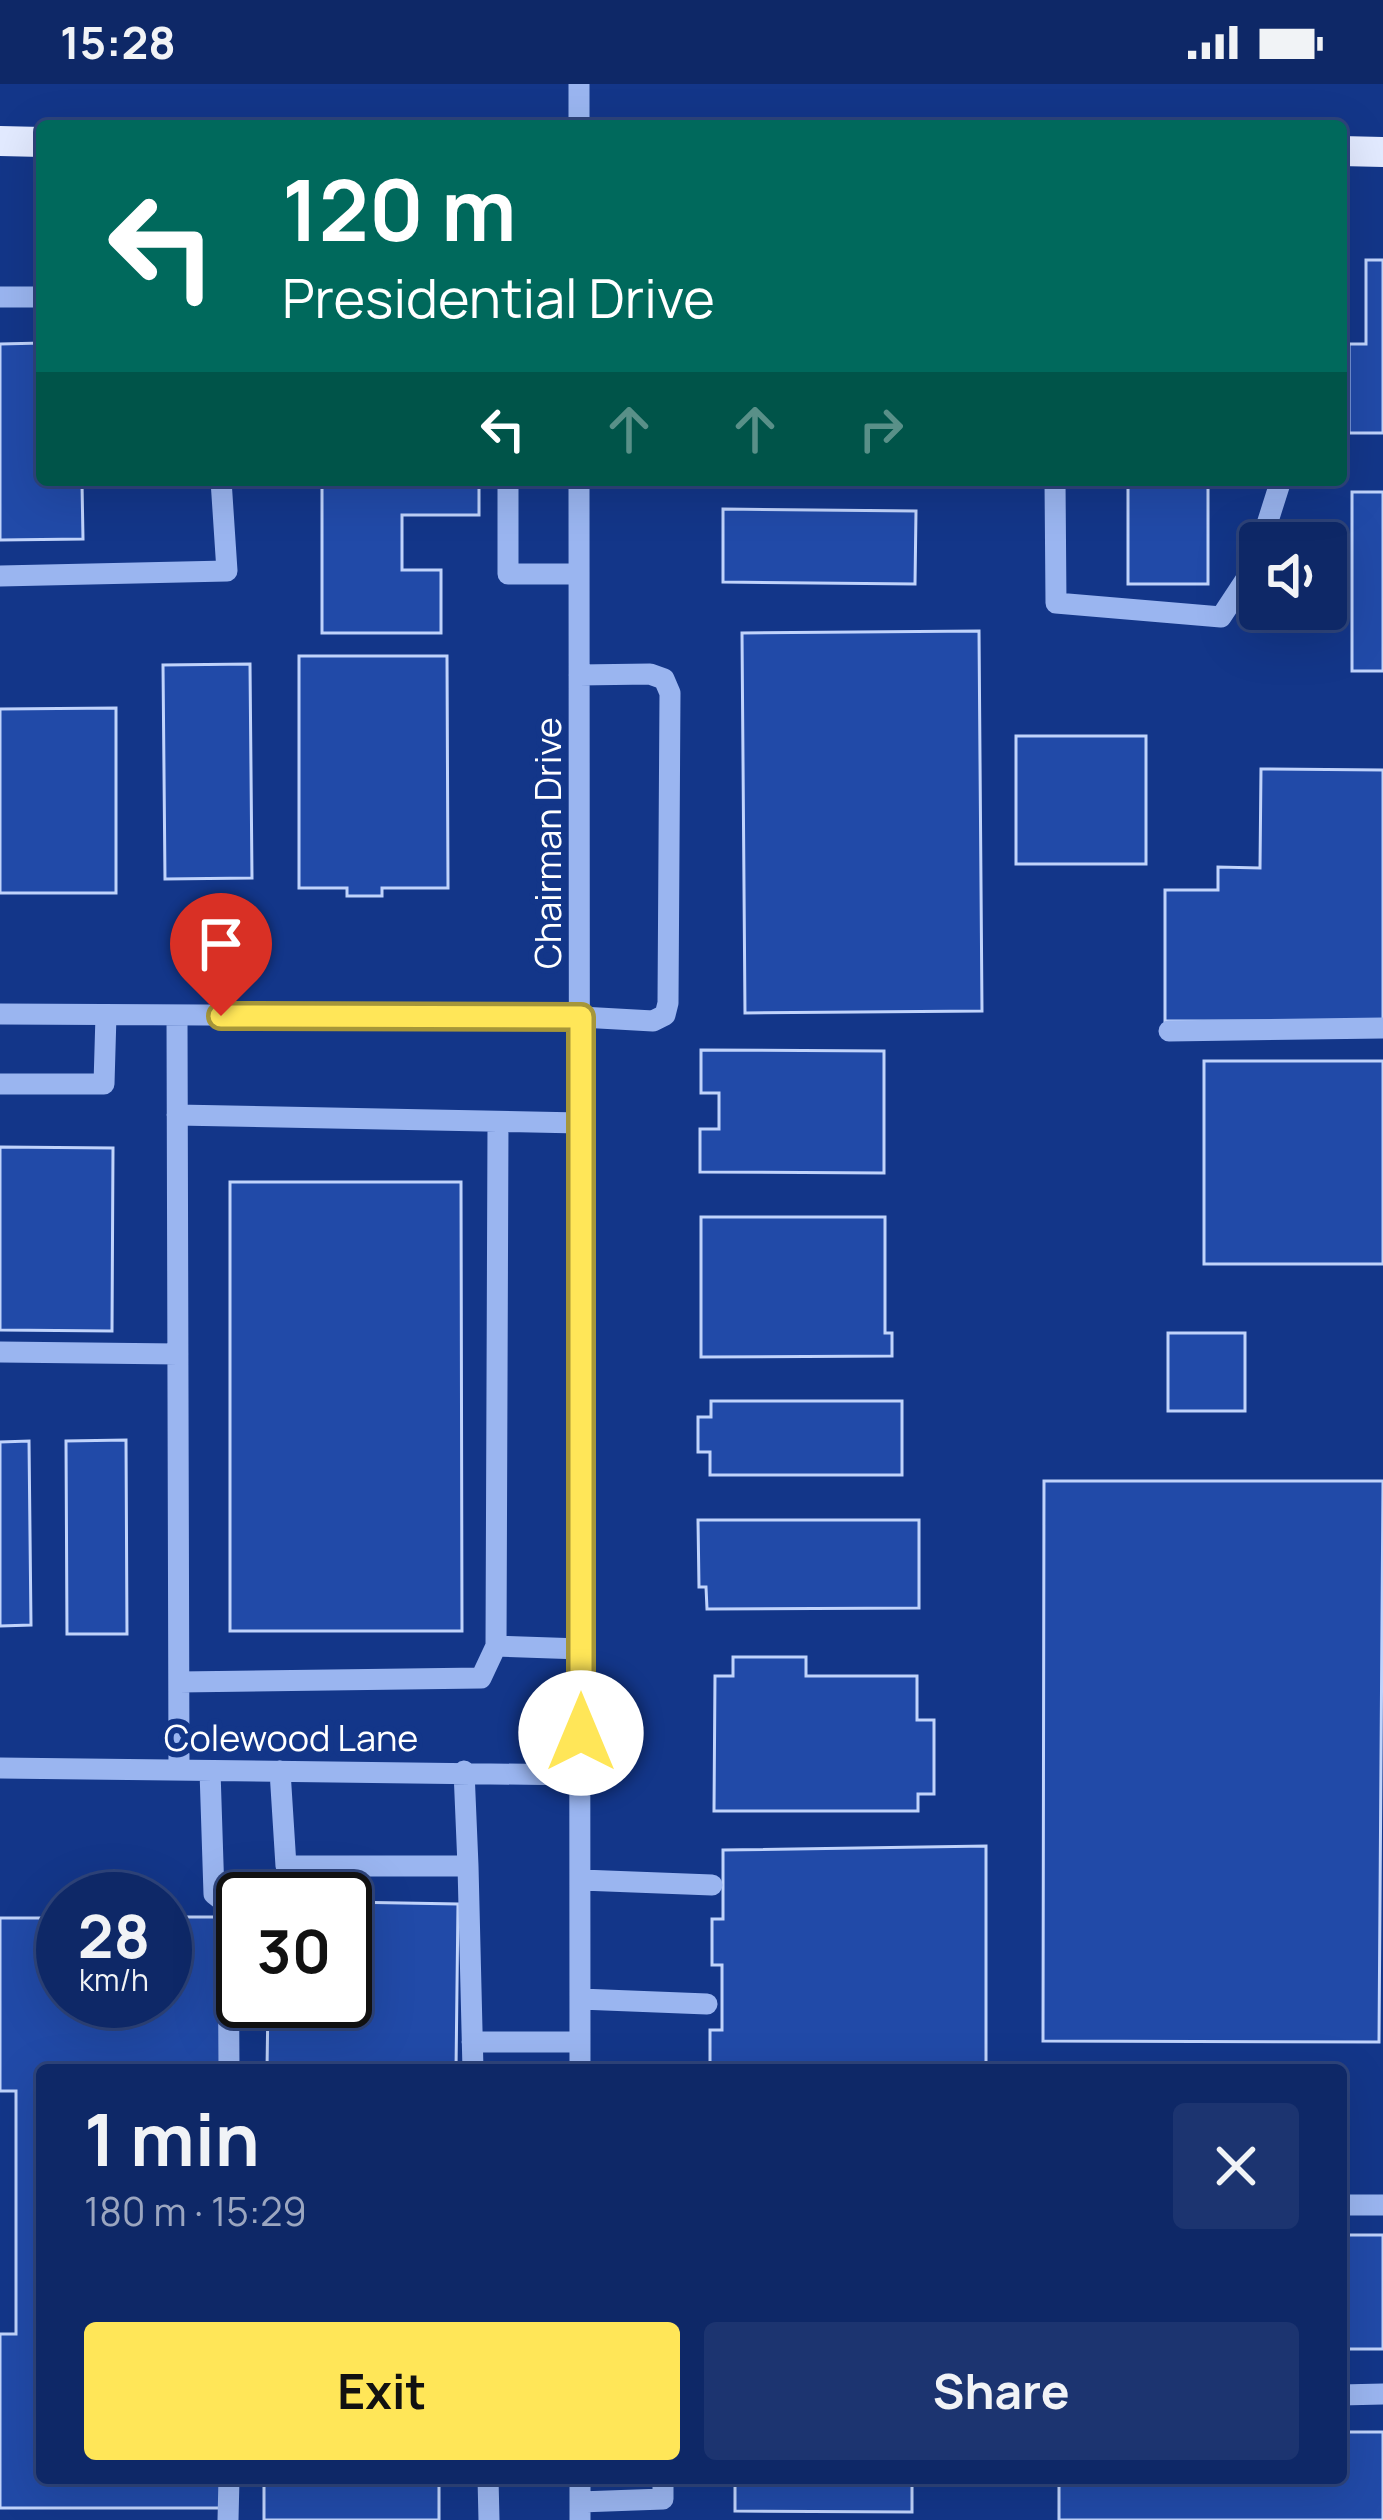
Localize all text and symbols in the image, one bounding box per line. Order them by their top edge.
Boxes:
text: 15:28 [60,11,176,73]
text: 120 m [282,151,516,266]
icon: left [84,168,240,324]
text: Presidential Drive [282,260,715,334]
icon: left [470,396,536,462]
icon: ahead [596,396,662,462]
icon: ahead [722,396,788,462]
icon: right [848,396,914,462]
map controls [1239,522,1347,630]
button: sound [1239,522,1347,630]
street label: Chairman Drive [523,717,572,969]
pin [170,893,272,1016]
icon: arrive [188,911,254,977]
position arrow [518,1670,644,1796]
street label: Colewood Lane [164,1713,418,1762]
speed limit sign: 30 [216,1872,372,2028]
text: 28 [78,1894,150,1976]
text: km/h [79,1959,149,2000]
text: 1 min [84,2089,260,2188]
button: close [1173,2103,1299,2229]
text: 180 m · 15:29 [84,2184,307,2238]
button: Exit [84,2322,680,2460]
button: Share [704,2322,1299,2460]

